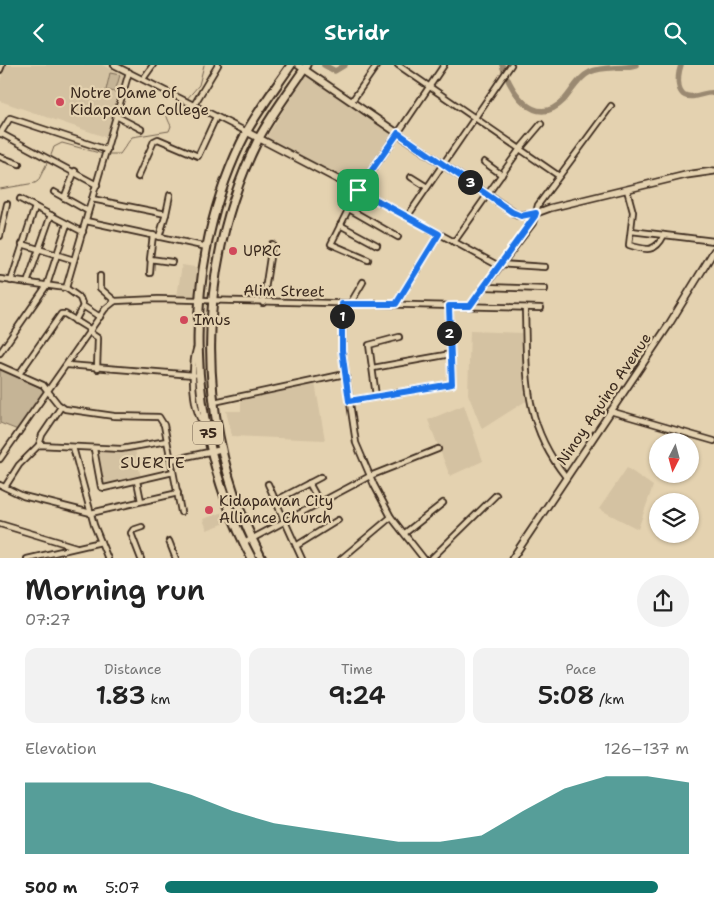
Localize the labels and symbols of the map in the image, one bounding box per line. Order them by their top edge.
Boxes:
place label: Notre Dame of Kidapawan College [70,83,209,120]
marker: Notre Dame of Kidapawan College [54,96,66,108]
pin [337,169,379,211]
pin: 3 [458,169,482,195]
place label: UPRC [243,241,281,261]
marker: UPRC [227,245,239,257]
street label: Alim Street [243,280,325,302]
pin: 1 [330,303,354,329]
place label: Imus [194,310,231,330]
marker: Imus [178,314,190,326]
pin: 2 [436,321,462,345]
street label: Ninoy Aquino Avenue [552,329,656,469]
road number: 75 [193,421,223,444]
north arrow [649,433,699,483]
district label: SUERTE [120,452,186,473]
place label: Kidapawan City Alliance Church [219,491,333,528]
marker: Kidapawan City Alliance Church [203,504,215,516]

